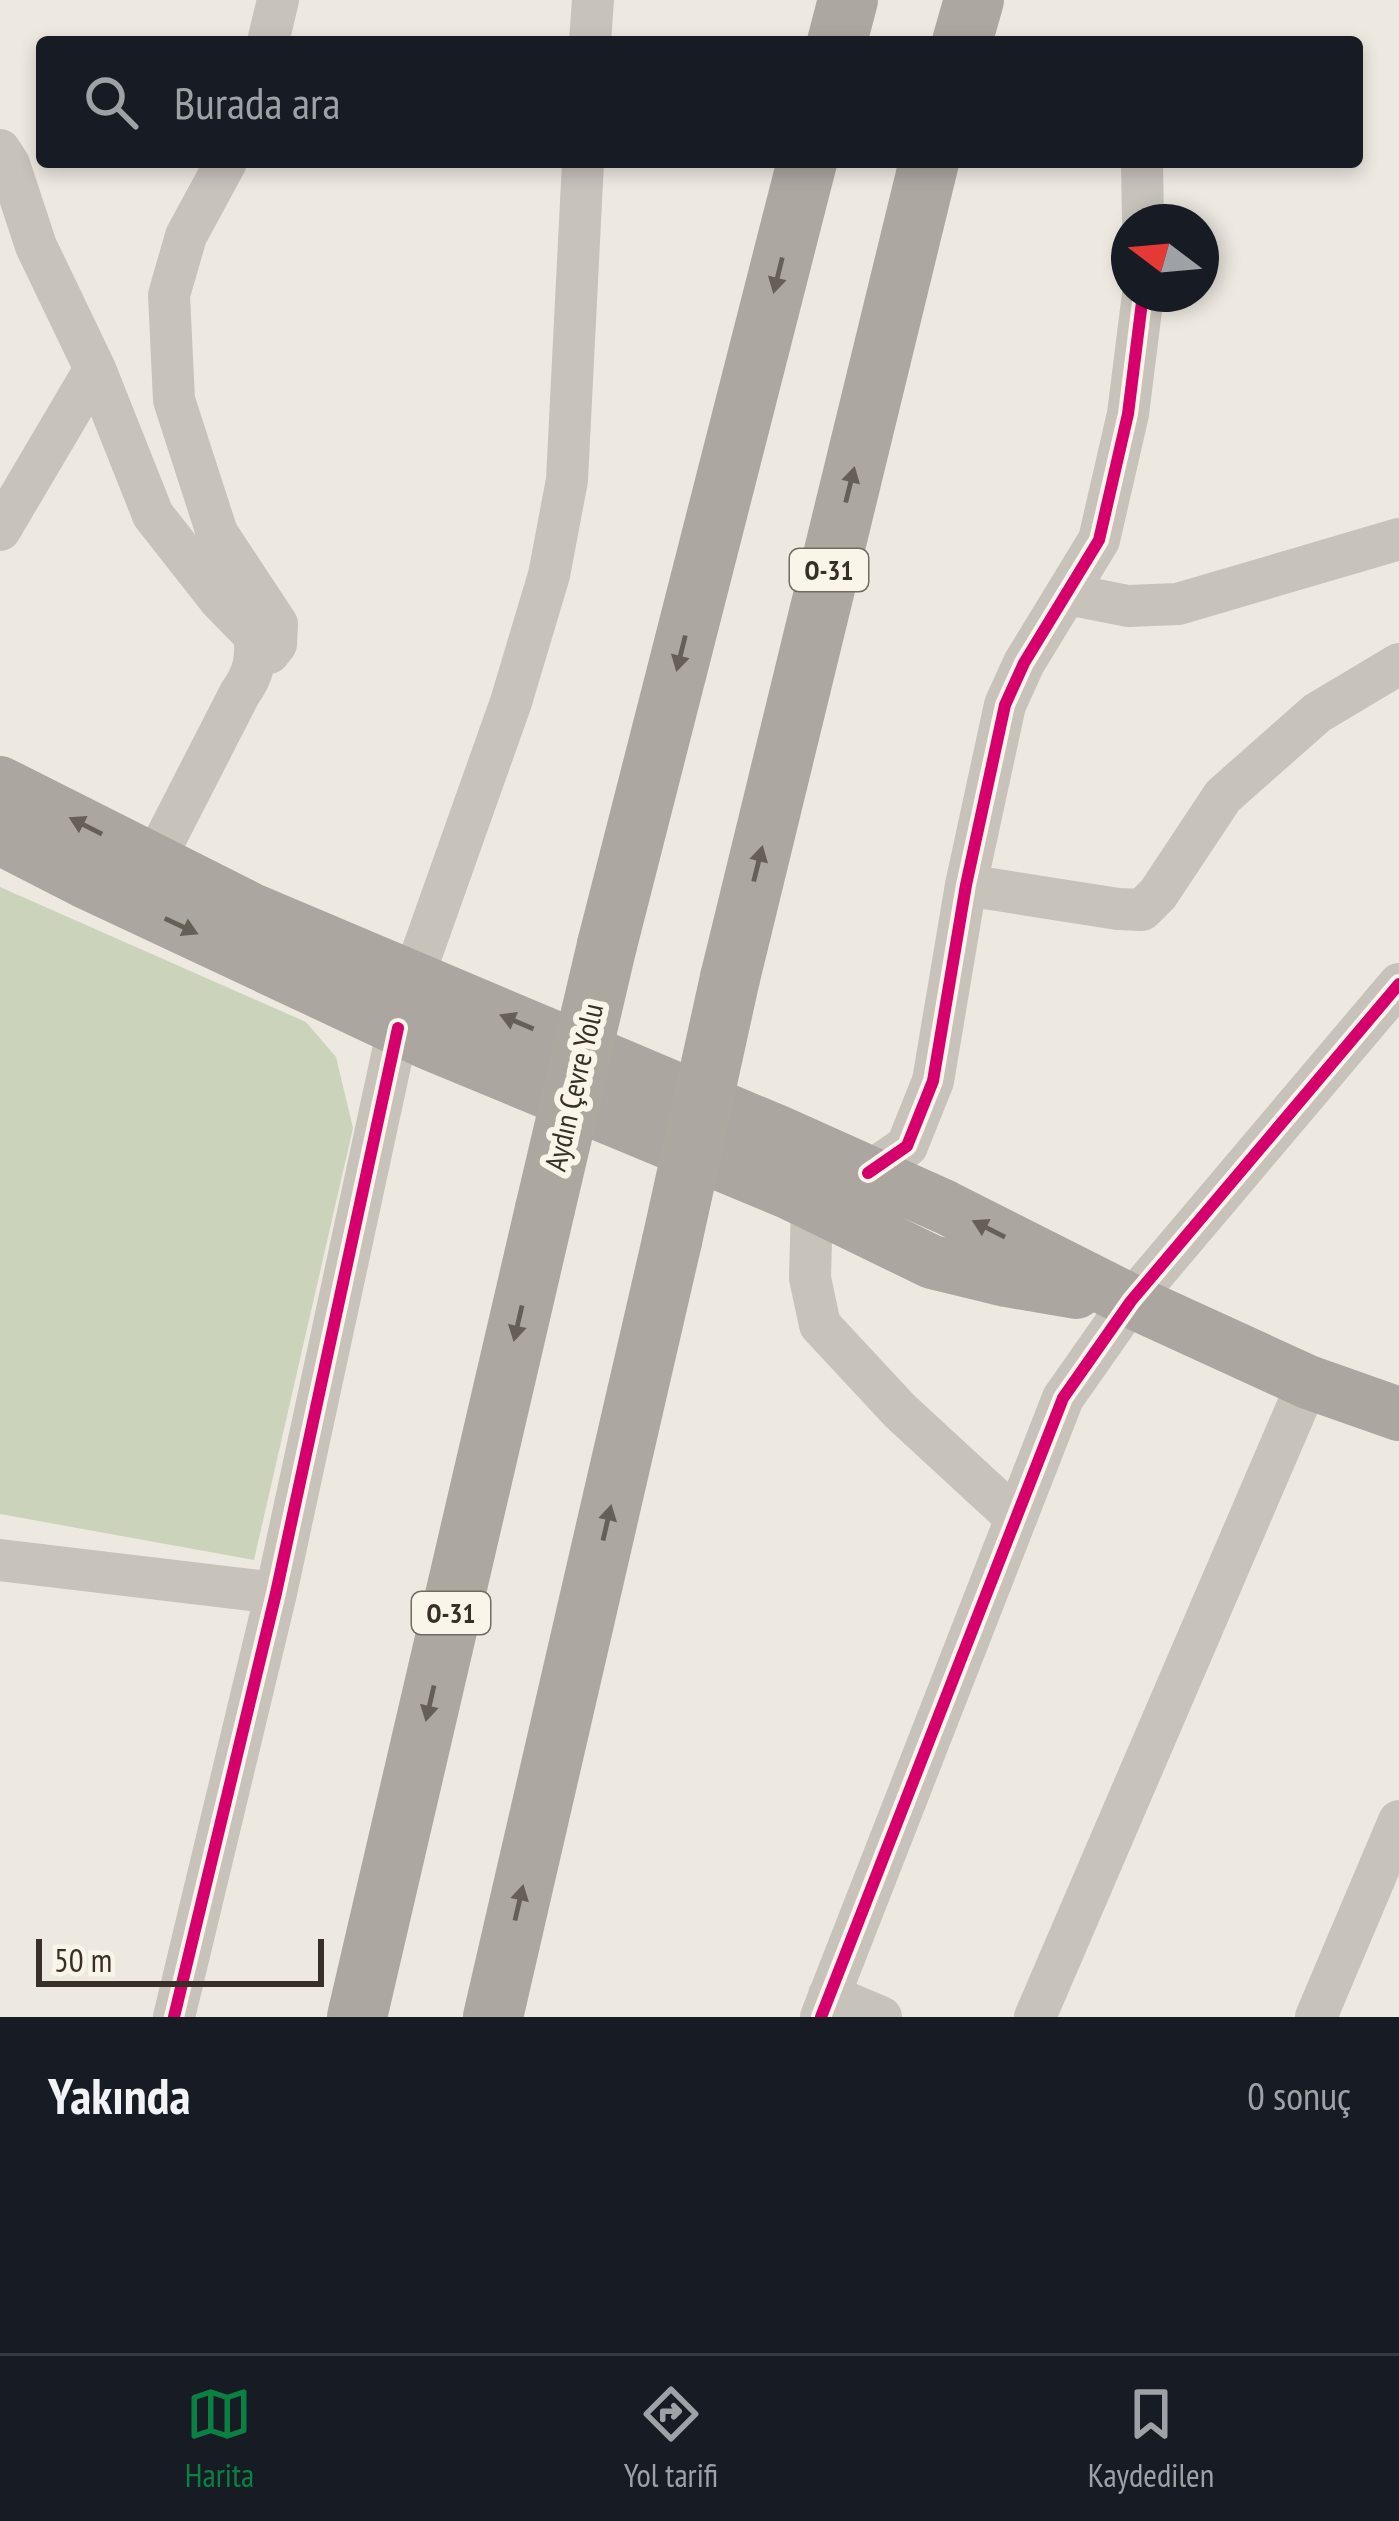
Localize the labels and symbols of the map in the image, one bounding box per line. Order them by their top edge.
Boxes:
north arrow [1111,204,1219,312]
one-way arrow [768,257,787,294]
one-way arrow [841,466,860,503]
road number: O-31 [790,549,868,591]
one-way arrow [671,635,690,672]
one-way arrow [68,816,103,836]
one-way arrow [749,845,768,882]
one-way arrow [164,916,199,936]
street label: Aydın Çevre Yolu [535,999,611,1175]
one-way arrow [499,1012,535,1031]
one-way arrow [972,1220,1006,1240]
one-way arrow [508,1305,527,1343]
one-way arrow [598,1505,617,1542]
road number: O-31 [412,1592,490,1634]
one-way arrow [420,1685,439,1722]
one-way arrow [510,1884,529,1921]
scale bar [36,1933,324,1986]

